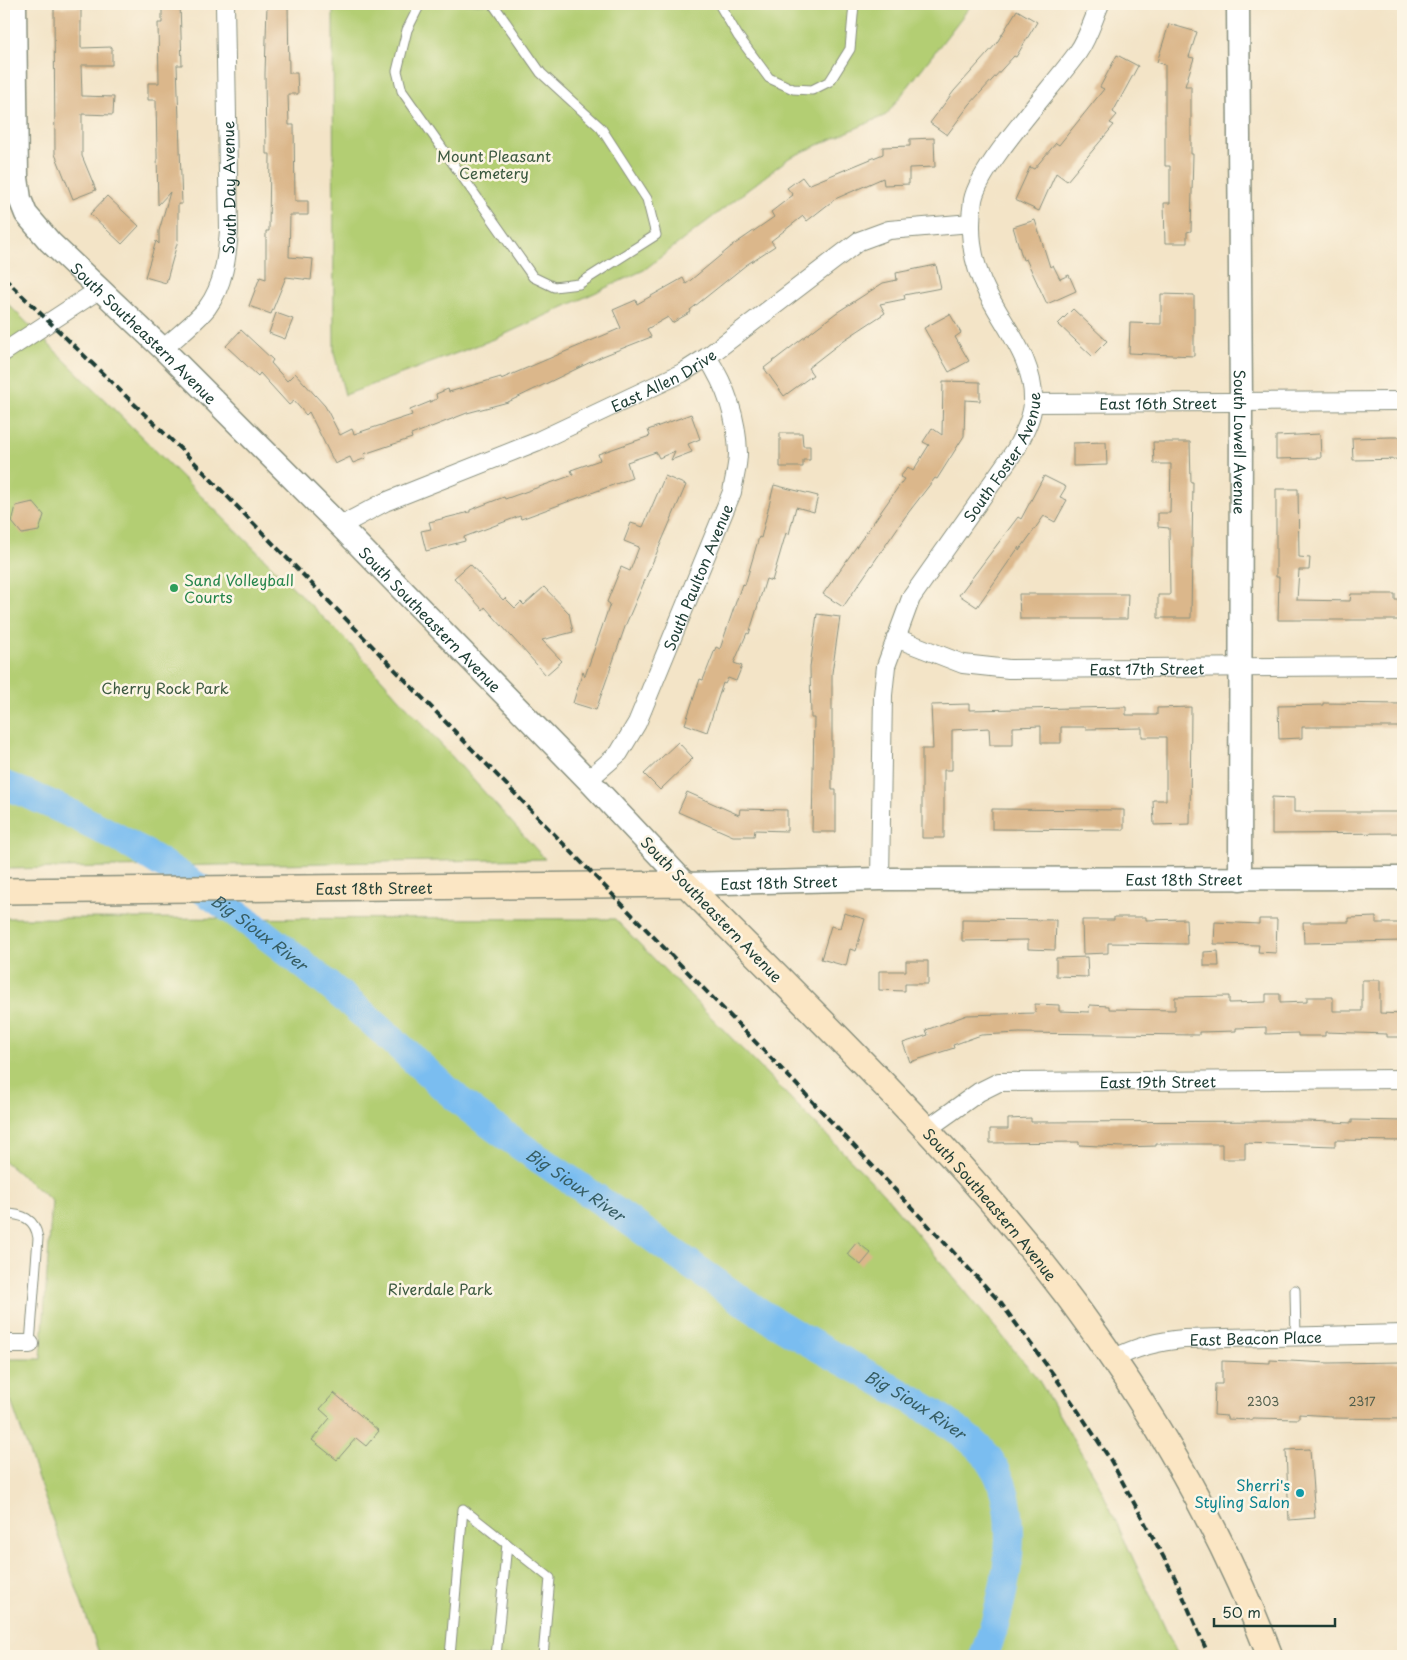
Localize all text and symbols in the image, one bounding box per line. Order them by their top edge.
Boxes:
street label: South Day Avenue [215,121,241,255]
park label: Mount Pleasant Cemetery [437,144,551,184]
street label: South Southeastern Avenue [66,256,223,409]
street label: East Allen Drive [607,343,721,417]
street label: South Lowell Avenue [1229,370,1253,514]
street label: East 16th Street [1099,391,1217,414]
street label: South Foster Avenue [957,392,1045,526]
street label: South Paulton Avenue [657,500,737,654]
street label: South Southeastern Avenue [354,541,507,697]
place label: Sand Volleyball Courts [184,568,294,608]
marker: Sand Volleyball Courts [168,582,180,594]
street label: East 17th Street [1089,656,1204,680]
park label: Cherry Rock Park [101,676,229,699]
street label: South Southeastern Avenue [636,831,788,987]
street label: East 18th Street [1125,867,1242,890]
street label: East 18th Street [720,869,838,895]
street label: East 18th Street [315,875,433,899]
water label: Big Sioux River [207,888,315,977]
street label: East 19th Street [1100,1069,1216,1093]
street label: South Southeastern Avenue [918,1122,1063,1285]
water label: Big Sioux River [522,1142,632,1228]
park label: Riverdale Park [387,1277,493,1300]
street label: East Beacon Place [1189,1324,1322,1350]
water label: Big Sioux River [861,1363,973,1446]
house number: 2303 [1247,1392,1279,1410]
house number: 2317 [1348,1392,1376,1410]
place label: Sherri's Styling Salon [1194,1473,1290,1513]
marker: Sherri's Styling Salon [1294,1487,1306,1499]
scale bar [1214,1595,1336,1627]
text: 50 m [1222,1600,1261,1623]

